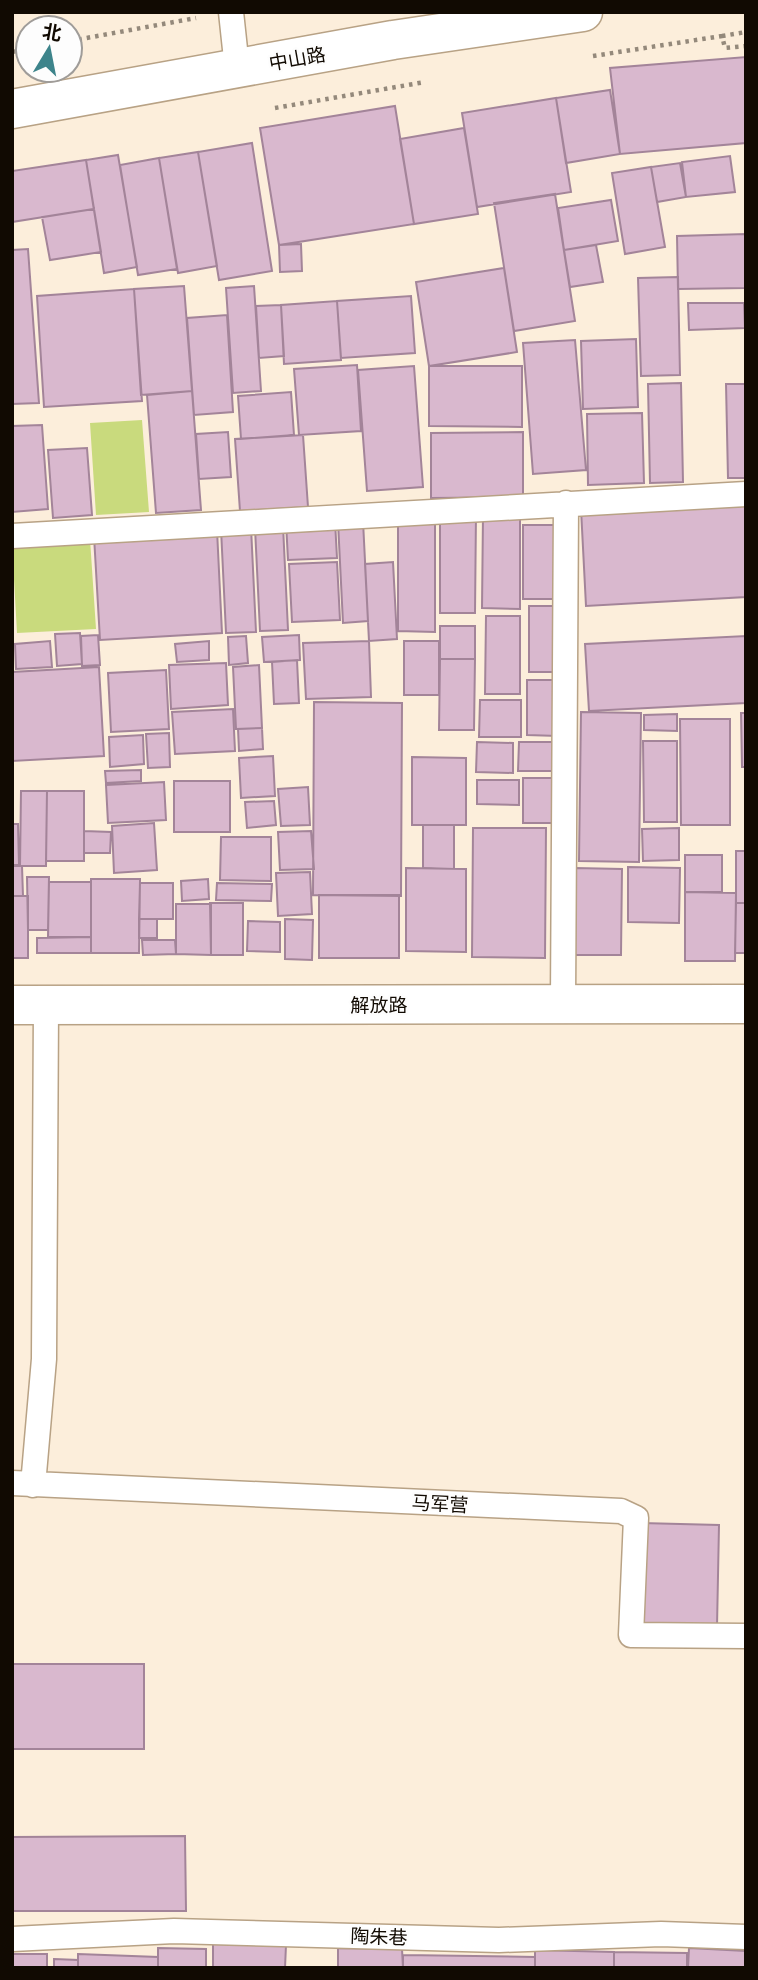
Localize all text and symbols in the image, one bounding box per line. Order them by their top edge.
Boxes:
north arrow [14,14,84,84]
text: 北 [41,19,63,45]
street label: 中山路 [267,42,327,74]
street label: 解放路 [350,993,408,1016]
street label: 马军营 [411,1490,469,1516]
street label: 陶朱巷 [350,1924,408,1948]

